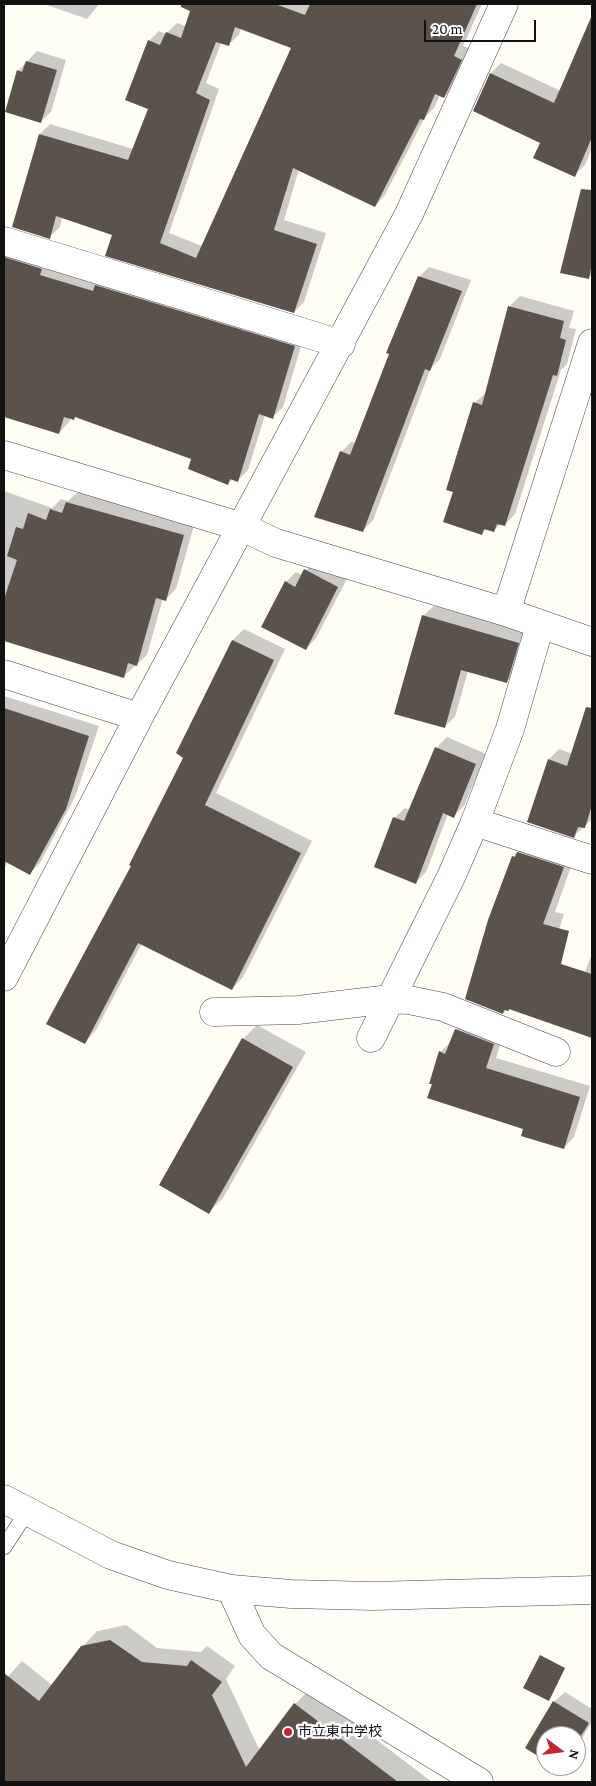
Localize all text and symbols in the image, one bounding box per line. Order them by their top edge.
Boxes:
scale bar [426,10,538,42]
text: 20 m [432,21,463,37]
place label: 市立東中学校 [298,1724,382,1740]
marker: 市立東中学校 [282,1726,294,1738]
north arrow [536,1726,586,1776]
text: N [566,1748,583,1761]

